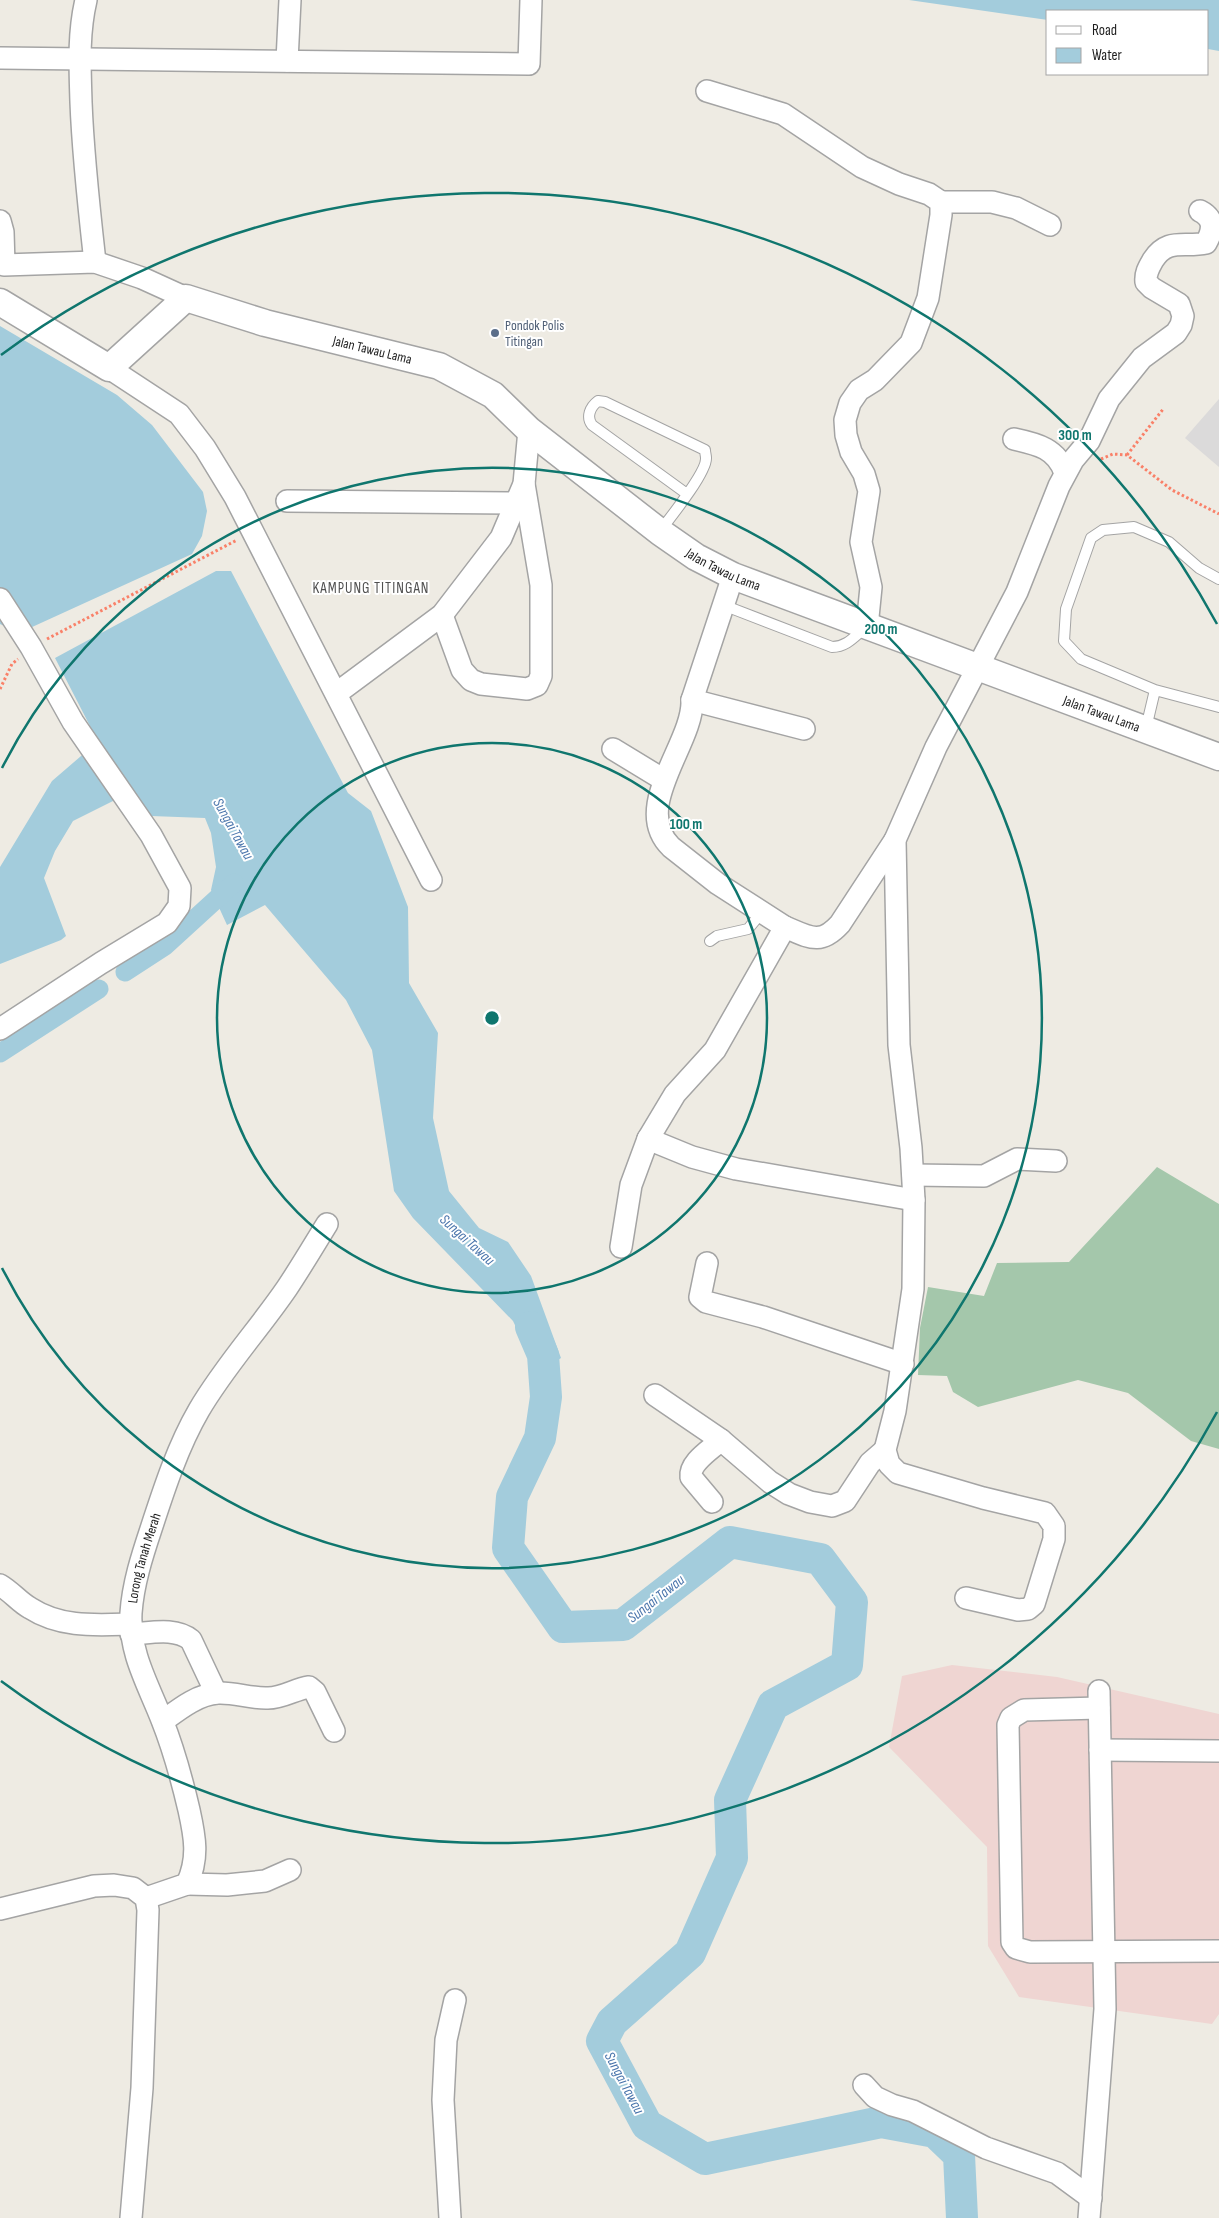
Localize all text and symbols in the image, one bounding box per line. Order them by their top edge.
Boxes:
legend [1046,10,1209,75]
text: Road [1092,21,1117,40]
text: Water [1092,46,1123,65]
place label: Pondok Polis Titingan [505,317,564,350]
marker: Pondok Polis Titingan [489,327,501,339]
street label: Jalan Tawau Lama [330,331,414,367]
text: 300 m [1058,426,1092,445]
street label: Jalan Tawau Lama [682,544,763,594]
district label: KAMPUNG TITINGAN [313,579,429,598]
text: 200 m [864,620,898,639]
street label: Jalan Tawau Lama [1060,691,1143,735]
water label: Sungai Tawau [208,795,258,864]
text: 100 m [670,815,702,834]
centre of rings [483,1009,501,1027]
water label: Sungai Tawau [436,1210,499,1270]
street label: Lorong Tanah Merah [124,1511,164,1604]
water label: Sungai Tawau [624,1570,689,1627]
water label: Sungai Tawau [600,2049,649,2118]

